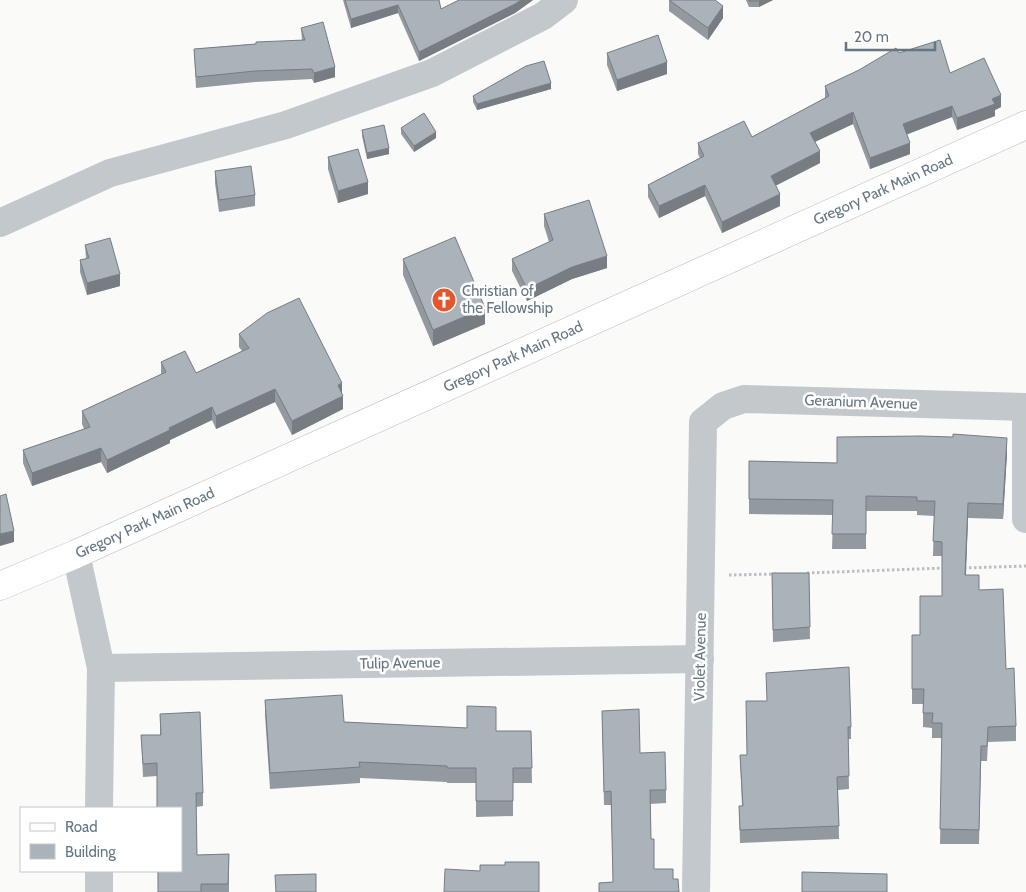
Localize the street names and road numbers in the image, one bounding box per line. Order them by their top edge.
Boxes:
street label: Gregory Park Main Road [811,150,956,229]
street label: Gregory Park Main Road [441,317,586,396]
street label: Geranium Avenue [804,391,918,413]
street label: Gregory Park Main Road [72,484,217,562]
street label: Violet Avenue [690,612,710,701]
street label: Tulip Avenue [360,653,441,673]

